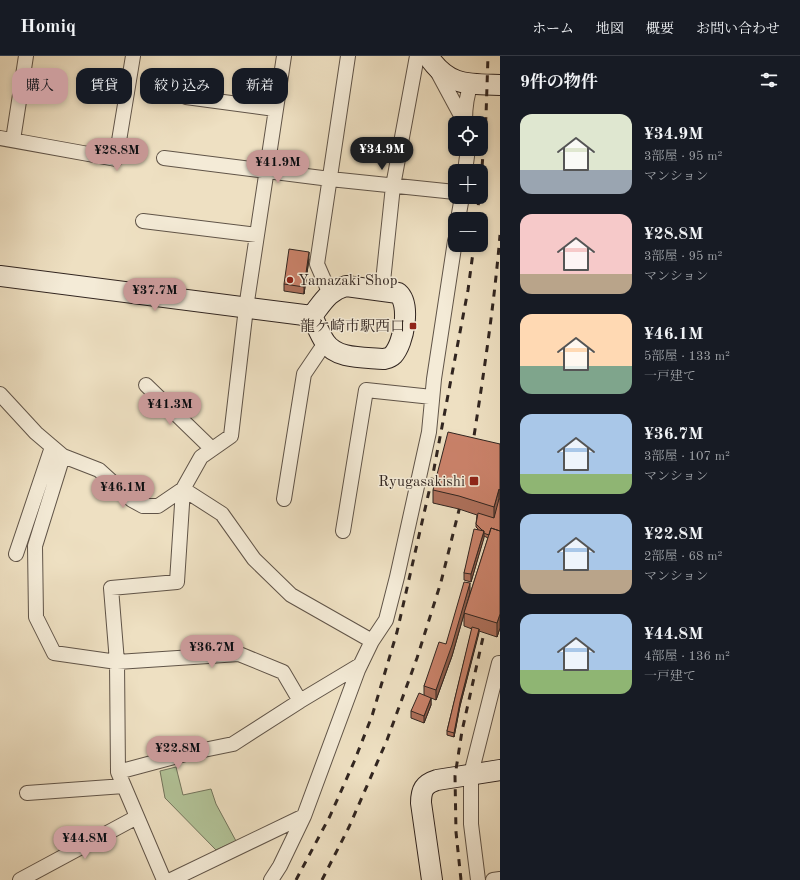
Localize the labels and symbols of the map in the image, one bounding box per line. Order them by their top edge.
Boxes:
pin: ¥34.9M [349,137,415,171]
pin: ¥28.8M [84,138,150,172]
pin: ¥41.9M [245,150,311,184]
place label: Yamazaki Shop [298,274,398,289]
marker: Yamazaki Shop [285,275,295,285]
pin: ¥37.7M [122,278,188,312]
place label: 龍ケ崎市駅西口 [300,318,405,335]
marker: 龍ケ崎市駅西口 [408,321,418,331]
pin: ¥41.3M [137,392,203,426]
pin: ¥46.1M [90,475,156,509]
place label: Ryugasakishi [378,475,465,490]
marker: Ryugasakishi [468,475,480,487]
pin: ¥36.7M [179,635,245,669]
pin: ¥22.8M [145,736,211,770]
pin: ¥44.8M [52,826,118,860]

